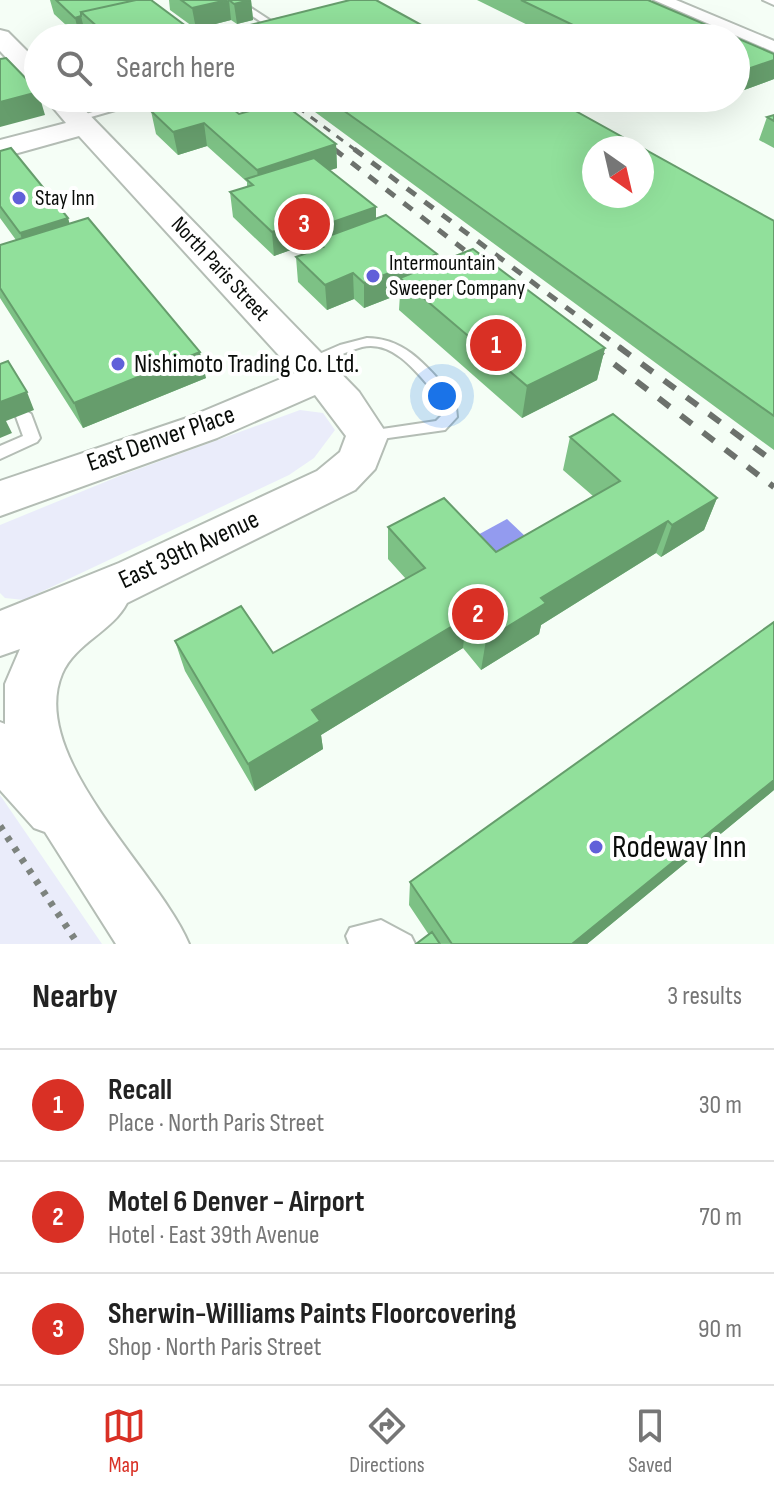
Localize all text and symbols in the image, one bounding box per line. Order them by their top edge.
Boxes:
search box [24,24,750,112]
icon: search [52,46,96,90]
text: Search here [116,50,235,86]
north arrow [582,136,654,208]
place label: Stay Inn [35,185,95,212]
marker: Stay Inn [10,189,28,207]
pin: 3 [278,194,330,254]
street label: North Paris Street [165,211,275,327]
place label: Intermountain Sweeper Company [389,250,526,302]
marker: Intermountain Sweeper Company [364,267,382,285]
pin: 1 [470,315,522,375]
place label: Nishimoto Trading Co. Ltd. [134,349,359,380]
marker: Nishimoto Trading Co. Ltd. [109,355,127,373]
your location [422,376,462,416]
street label: East Denver Place [83,399,239,479]
street label: East 39th Avenue [114,504,264,596]
pin: 2 [452,584,504,644]
place label: Rodeway Inn [612,828,747,867]
marker: Rodeway Inn [587,838,605,856]
text: Nearby [32,976,118,1017]
text: 3 results [667,981,742,1012]
text: Recall [108,1072,172,1108]
text: 1 [53,1090,63,1121]
text: 30 m [699,1090,742,1121]
text: Place · North Paris Street [108,1108,324,1139]
text: Motel 6 Denver - Airport [108,1184,364,1220]
text: 2 [52,1202,64,1233]
text: 70 m [699,1202,742,1233]
text: Hotel · East 39th Avenue [108,1220,320,1251]
text: Sherwin-Williams Paints Floorcovering [108,1296,516,1332]
text: 3 [52,1314,64,1345]
text: 90 m [698,1314,742,1345]
text: Shop · North Paris Street [108,1332,322,1363]
tab: Map [102,1404,146,1479]
tab: Directions [349,1404,425,1479]
tab: Saved [628,1404,672,1479]

